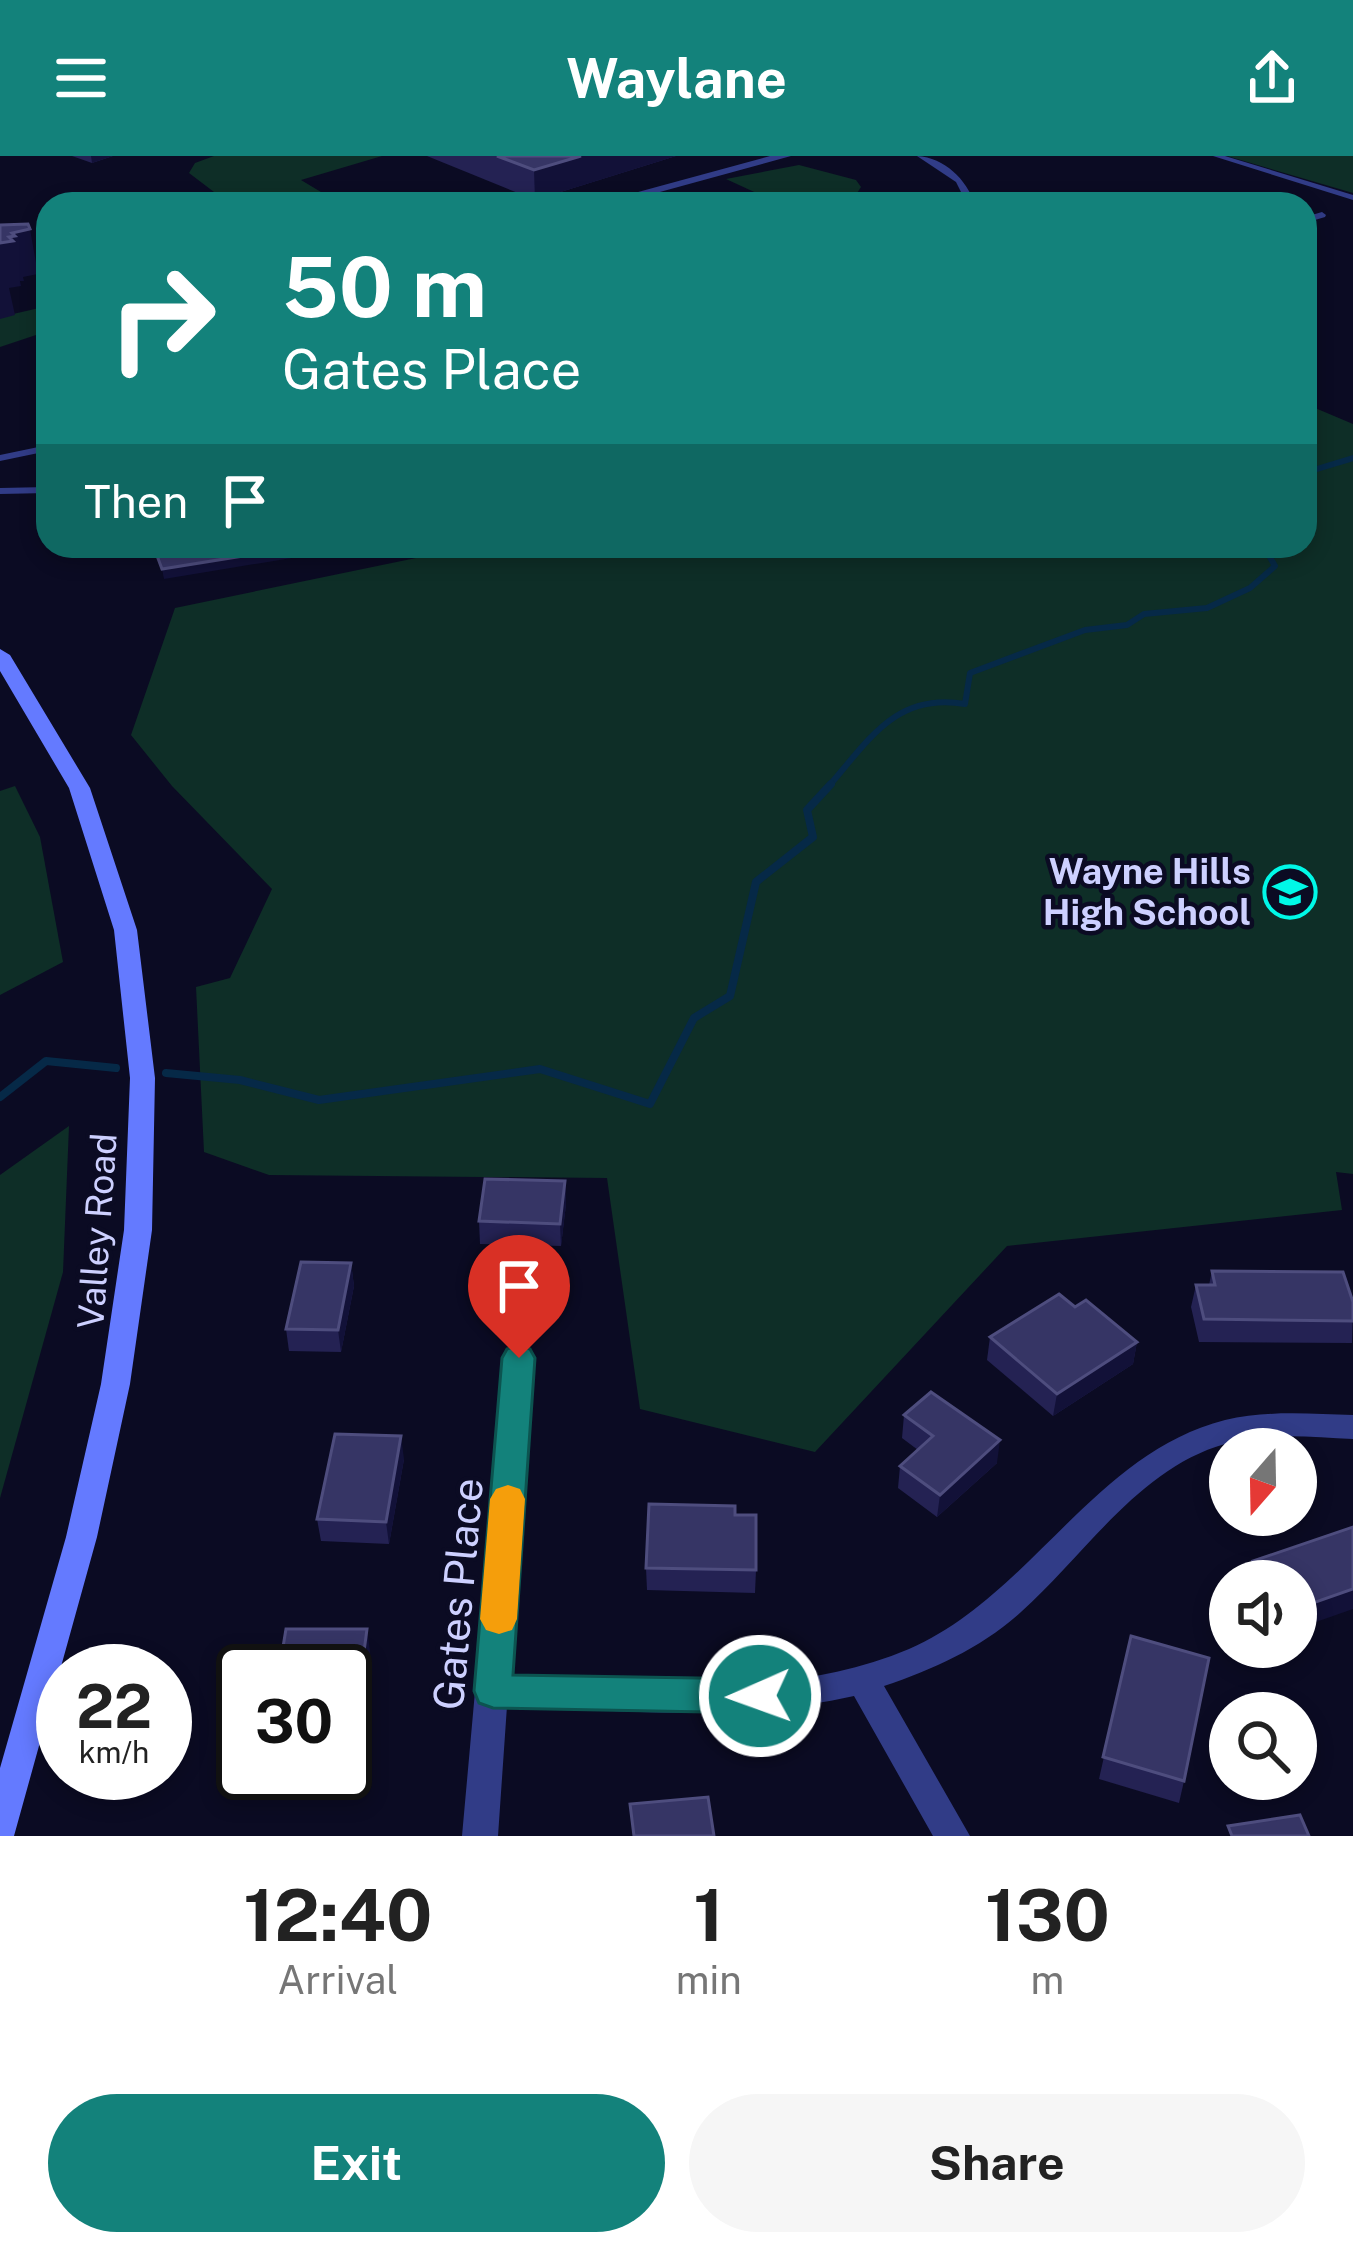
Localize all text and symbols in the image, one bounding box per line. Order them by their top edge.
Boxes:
icon: menu [48,45,114,111]
icon: share [1239,45,1305,111]
text: Waylane [566,47,787,110]
text: 50 m [282,237,487,336]
icon: right [84,240,240,396]
text: Gates Place [282,338,581,401]
icon: arrive [212,468,278,534]
text: Then [84,475,188,528]
place label: Wayne Hills High School [1043,850,1251,933]
school or university icon: Wayne Hills High School [1262,864,1318,920]
street label: Valley Road [69,1132,125,1330]
pin [468,1235,570,1358]
icon: arrive [486,1253,552,1319]
north arrow [1209,1428,1317,1536]
map controls [1209,1428,1317,1800]
street label: Gates Place [423,1476,492,1712]
button: sound [1209,1560,1317,1668]
position arrow [697,1633,823,1759]
speed limit sign: 30 [216,1644,372,1800]
text: 22 [76,1671,152,1742]
button: search [1209,1692,1317,1800]
text: km/h [79,1734,149,1770]
text: 12:40 [243,1873,433,1957]
text: 1 [693,1873,724,1957]
text: 130 [985,1873,1110,1957]
text: Arrival [278,1957,398,2003]
text: min [676,1957,742,2003]
text: m [1031,1957,1064,2003]
button: Exit [48,2094,665,2232]
button: Share [689,2094,1305,2232]

